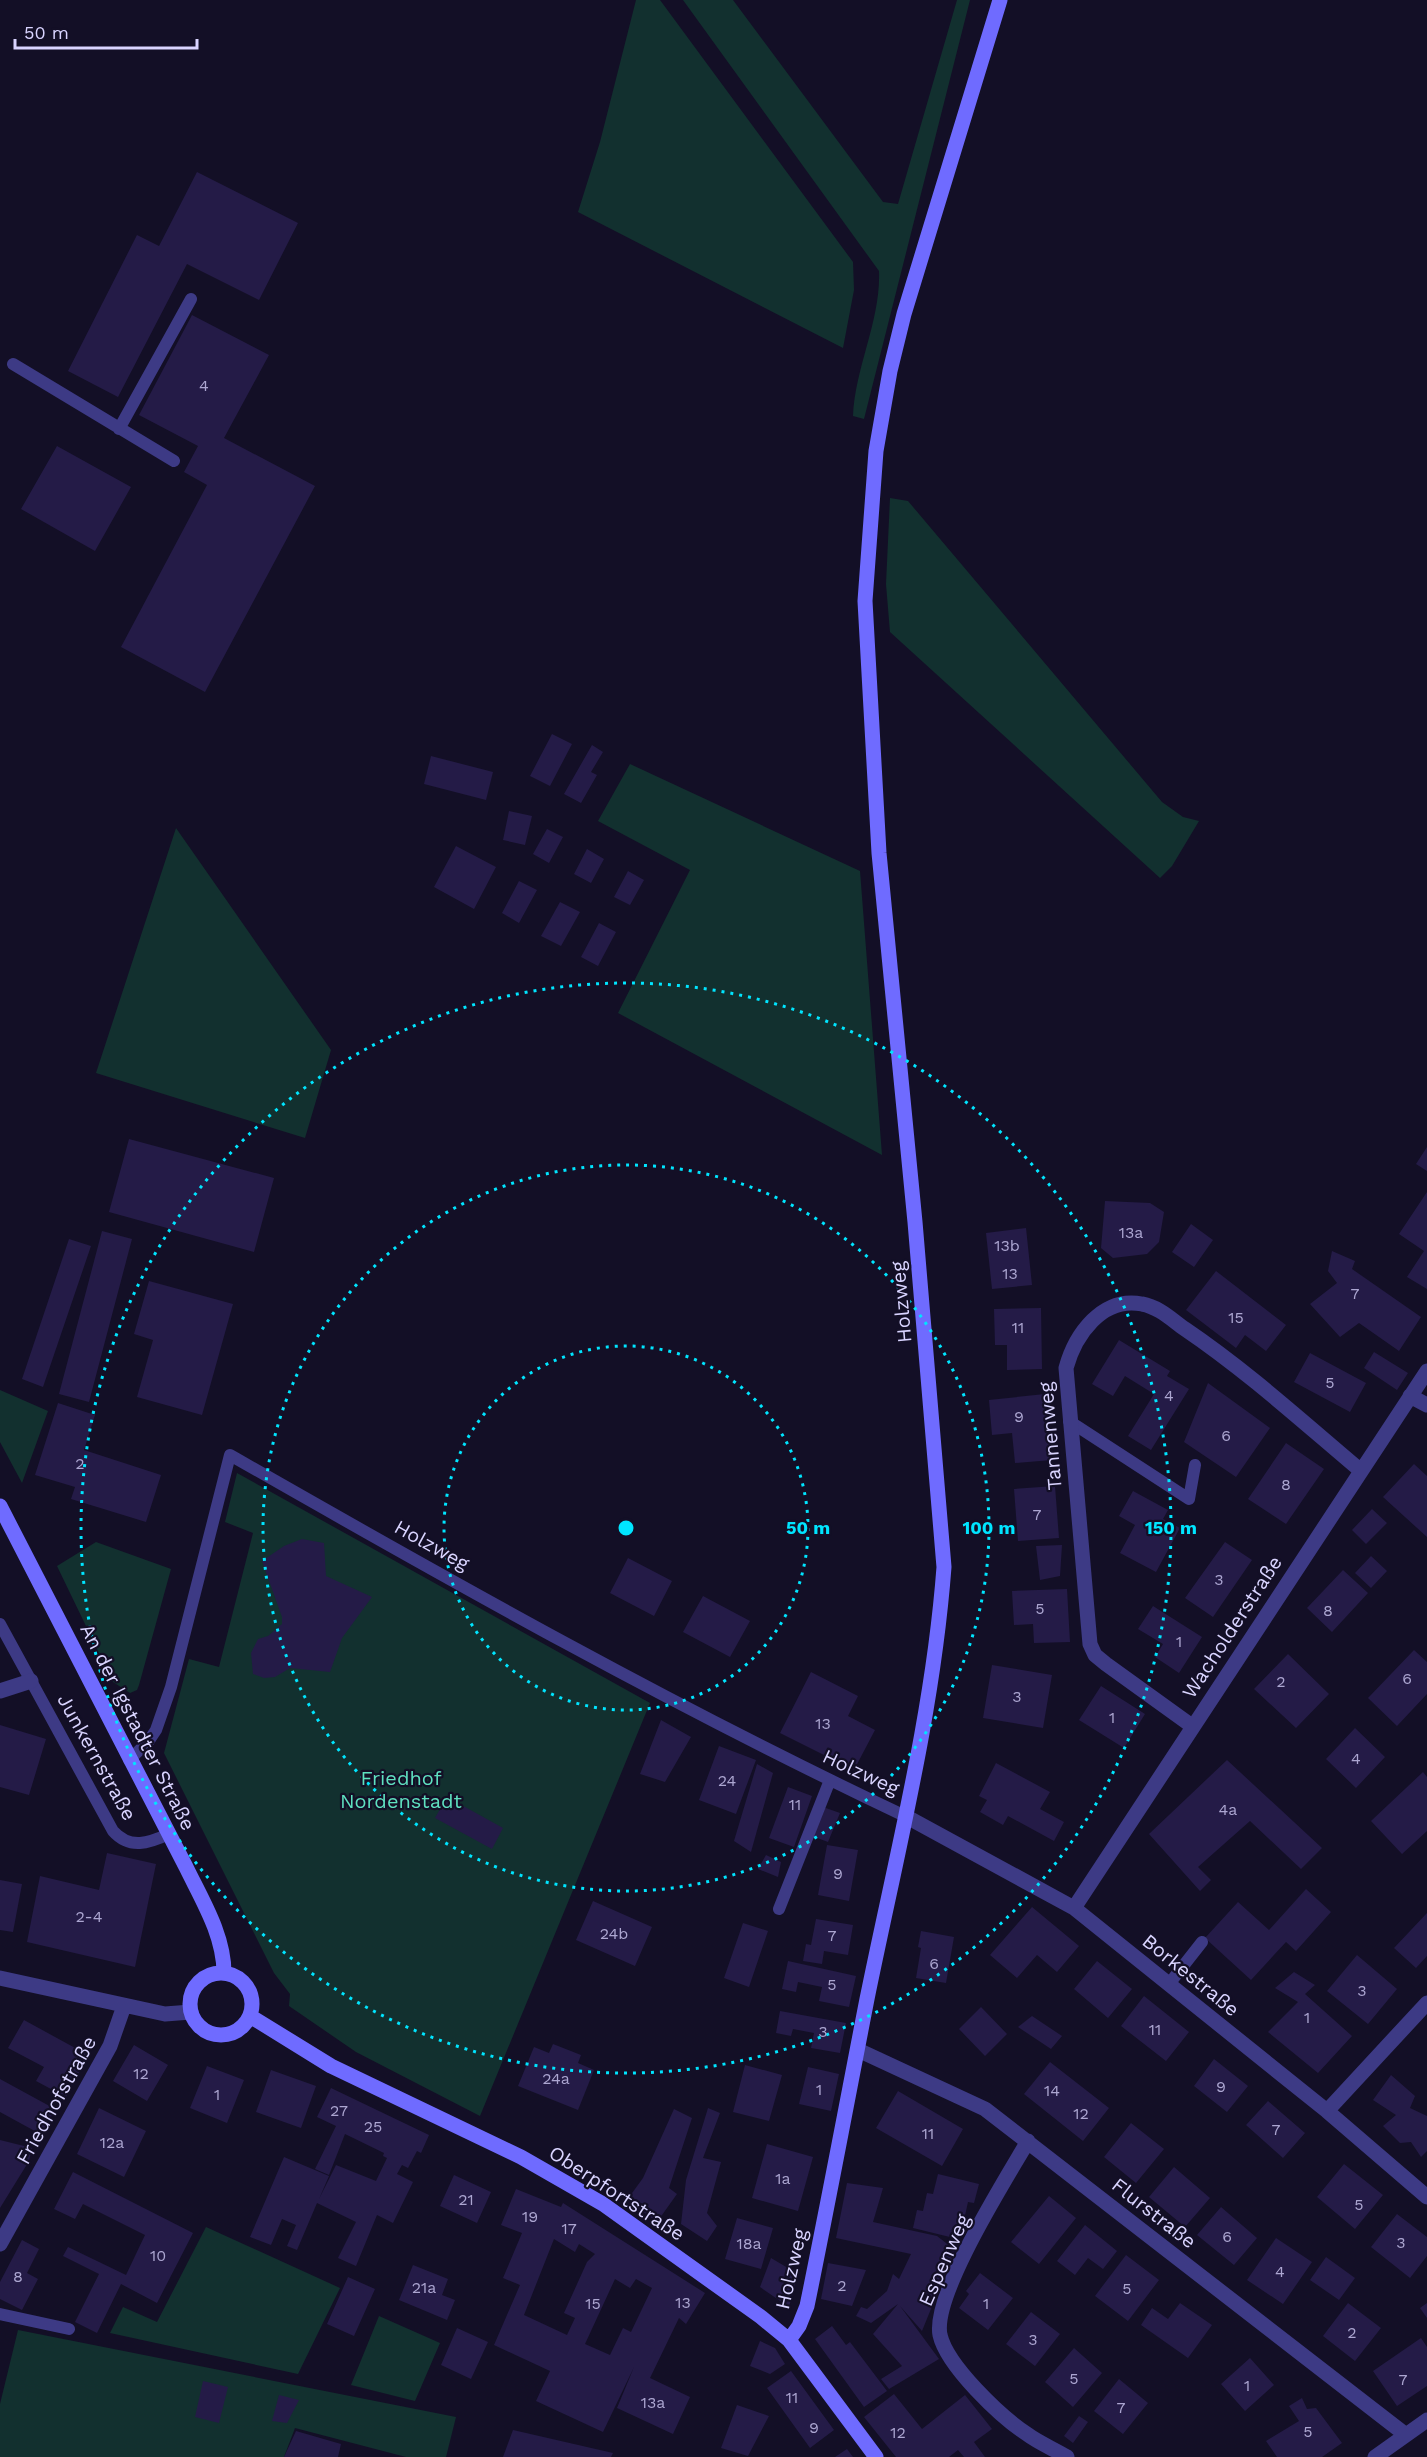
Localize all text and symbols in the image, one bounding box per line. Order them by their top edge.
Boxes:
scale bar [15,12,196,50]
text: 50 m [24,22,69,43]
house number: 4 [199,376,209,395]
house number: 13a [1119,1223,1143,1242]
house number: 13b [994,1236,1020,1255]
street label: Holzweg [885,1260,917,1344]
house number: 13 [1002,1264,1018,1283]
house number: 7 [1351,1284,1360,1303]
house number: 15 [1228,1308,1244,1327]
house number: 11 [1012,1318,1024,1337]
house number: 5 [1325,1373,1335,1392]
street label: Tannenweg [1033,1381,1067,1491]
house number: 4 [1164,1386,1174,1405]
house number: 9 [1014,1407,1024,1426]
house number: 6 [1221,1426,1231,1445]
house number: 2 [75,1454,85,1473]
house number: 8 [1281,1475,1291,1494]
house number: 7 [1033,1505,1042,1524]
street label: Holzweg [390,1515,474,1576]
text: 50 m [786,1517,830,1538]
text: 100 m [962,1517,1016,1538]
text: 150 m [1145,1517,1197,1538]
centre of rings [616,1518,636,1538]
street label: Wacholderstraße [1177,1551,1287,1703]
house number: 3 [1214,1570,1224,1589]
house number: 5 [1035,1599,1045,1618]
house number: 8 [1323,1601,1333,1620]
street label: An der Igstadter Straße [75,1620,201,1834]
house number: 1 [1176,1632,1182,1651]
house number: 6 [1402,1669,1412,1688]
house number: 2 [1276,1672,1286,1691]
house number: 3 [1012,1687,1022,1706]
street label: Junkernstraße [52,1690,142,1824]
house number: 1 [1109,1708,1115,1727]
house number: 13 [815,1714,831,1733]
street label: Holzweg [819,1744,904,1800]
house number: 4 [1351,1749,1361,1768]
park label: Friedhof Nordenstadt [340,1766,463,1813]
house number: 24 [718,1771,737,1790]
house number: 11 [789,1795,801,1814]
house number: 4a [1219,1800,1237,1819]
house number: 9 [833,1864,843,1883]
house number: 2-4 [76,1907,103,1926]
house number: 24b [600,1924,628,1943]
house number: 7 [828,1926,837,1945]
street label: Borkestraße [1138,1929,1244,2021]
house number: 6 [929,1954,939,1973]
house number: 5 [827,1975,837,1994]
house number: 3 [1357,1981,1367,2000]
house number: 1 [1304,2008,1310,2027]
house number: 11 [1149,2020,1161,2039]
house number: 3 [818,2022,828,2041]
street label: Friedhofstraße [11,2032,101,2168]
house number: 12 [133,2064,149,2083]
house number: 24a [542,2069,570,2088]
house number: 9 [1216,2077,1226,2096]
house number: 1 [816,2080,822,2099]
house number: 14 [1044,2081,1060,2100]
house number: 1 [214,2085,220,2104]
house number: 27 [330,2101,348,2120]
house number: 12 [1073,2104,1089,2123]
house number: 25 [364,2117,382,2136]
house number: 7 [1272,2120,1281,2139]
house number: 11 [922,2124,934,2143]
house number: 12a [100,2133,124,2152]
street label: Oberpfortstraße [545,2140,689,2246]
house number: 1a [775,2169,791,2188]
street label: Flurstraße [1107,2173,1201,2253]
house number: 21 [458,2190,474,2209]
house number: 5 [1354,2195,1364,2214]
house number: 19 [522,2207,538,2226]
street label: Espenweg [913,2210,975,2310]
house number: 17 [561,2219,577,2238]
street label: Holzweg [770,2226,812,2312]
house number: 6 [1222,2227,1232,2246]
house number: 3 [1396,2233,1406,2252]
house number: 18a [736,2234,762,2253]
house number: 10 [150,2246,166,2265]
house number: 4 [1275,2262,1285,2281]
house number: 8 [13,2267,23,2286]
house number: 2 [837,2276,847,2295]
house number: 21a [412,2278,436,2297]
house number: 5 [1122,2279,1132,2298]
house number: 13 [675,2293,691,2312]
house number: 15 [585,2294,601,2313]
house number: 1 [983,2294,989,2313]
house number: 2 [1347,2323,1357,2342]
house number: 3 [1028,2330,1038,2349]
house number: 5 [1069,2369,1079,2388]
house number: 7 [1399,2370,1408,2389]
house number: 1 [1244,2376,1250,2395]
house number: 11 [786,2388,798,2407]
house number: 13a [641,2393,665,2412]
house number: 7 [1117,2398,1126,2417]
house number: 9 [809,2418,819,2437]
house number: 5 [1303,2422,1313,2441]
house number: 12 [890,2423,906,2442]

